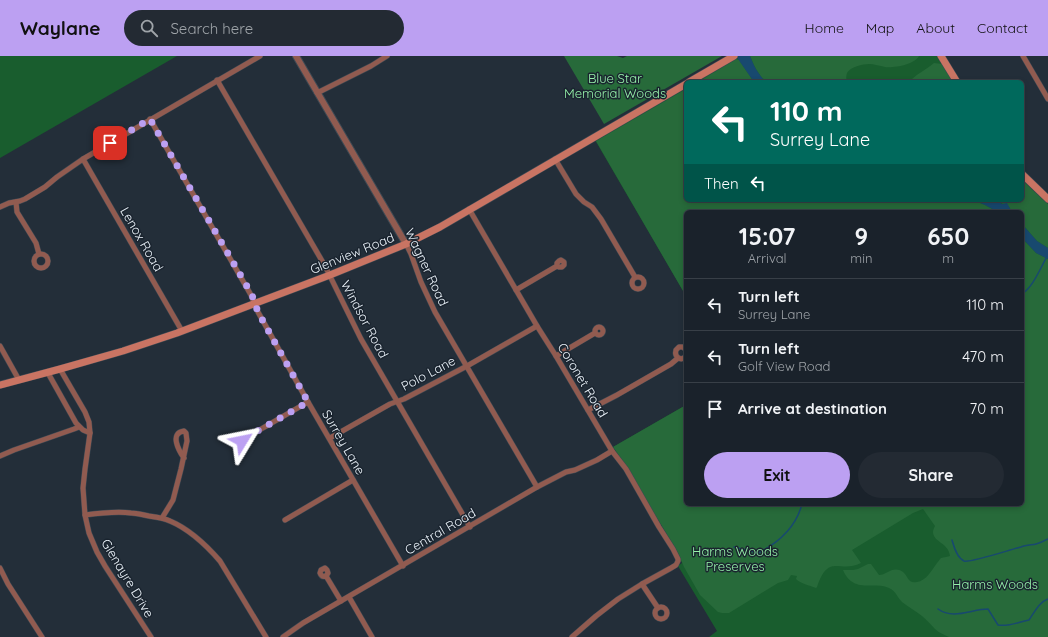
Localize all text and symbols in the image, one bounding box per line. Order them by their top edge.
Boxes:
search box [124,10,404,46]
text: Waylane [20,16,100,40]
icon: search [138,17,160,39]
text: Search here [170,19,253,38]
text: Home [805,19,844,37]
text: Map [866,19,894,37]
text: About [916,19,955,37]
text: Contact [977,19,1028,37]
park label: Blue Star Memorial Woods [564,70,666,101]
text: 110 m [770,93,843,128]
icon: left [704,96,756,148]
pin [93,126,127,160]
text: Surrey Lane [770,128,870,151]
icon: arrive [99,132,121,154]
icon: left [747,172,769,194]
text: Then [704,174,739,193]
street label: Lenox Road [117,204,167,274]
text: 15:07 [739,221,796,251]
text: 9 [855,221,868,251]
text: 650 [927,221,969,251]
street label: Wagner Road [402,226,452,308]
street label: Glenview Road [308,229,396,277]
text: Arrival [748,250,787,266]
text: min [850,250,872,266]
text: m [942,250,954,266]
street label: Windsor Road [338,277,392,361]
text: Turn left [738,287,800,306]
icon: left [704,294,726,316]
text: 110 m [966,295,1004,314]
text: Surrey Lane [738,306,810,322]
text: Turn left [738,339,800,358]
street label: Coronet Road [555,340,611,420]
icon: left [704,346,726,368]
text: 470 m [962,347,1004,366]
street label: Polo Lane [398,352,458,394]
text: Golf View Road [738,358,830,374]
icon: arrive [704,398,726,420]
text: Arrive at destination [738,399,887,418]
text: 70 m [970,399,1004,418]
street label: Surrey Lane [319,407,369,477]
position arrow [221,420,263,462]
button: Exit [704,452,850,498]
button: Share [858,452,1004,498]
street label: Central Road [402,504,478,558]
street label: Glenayre Drive [98,536,158,620]
park label: Harms Woods Preserves [692,543,778,574]
park label: Harms Woods [952,576,1038,592]

